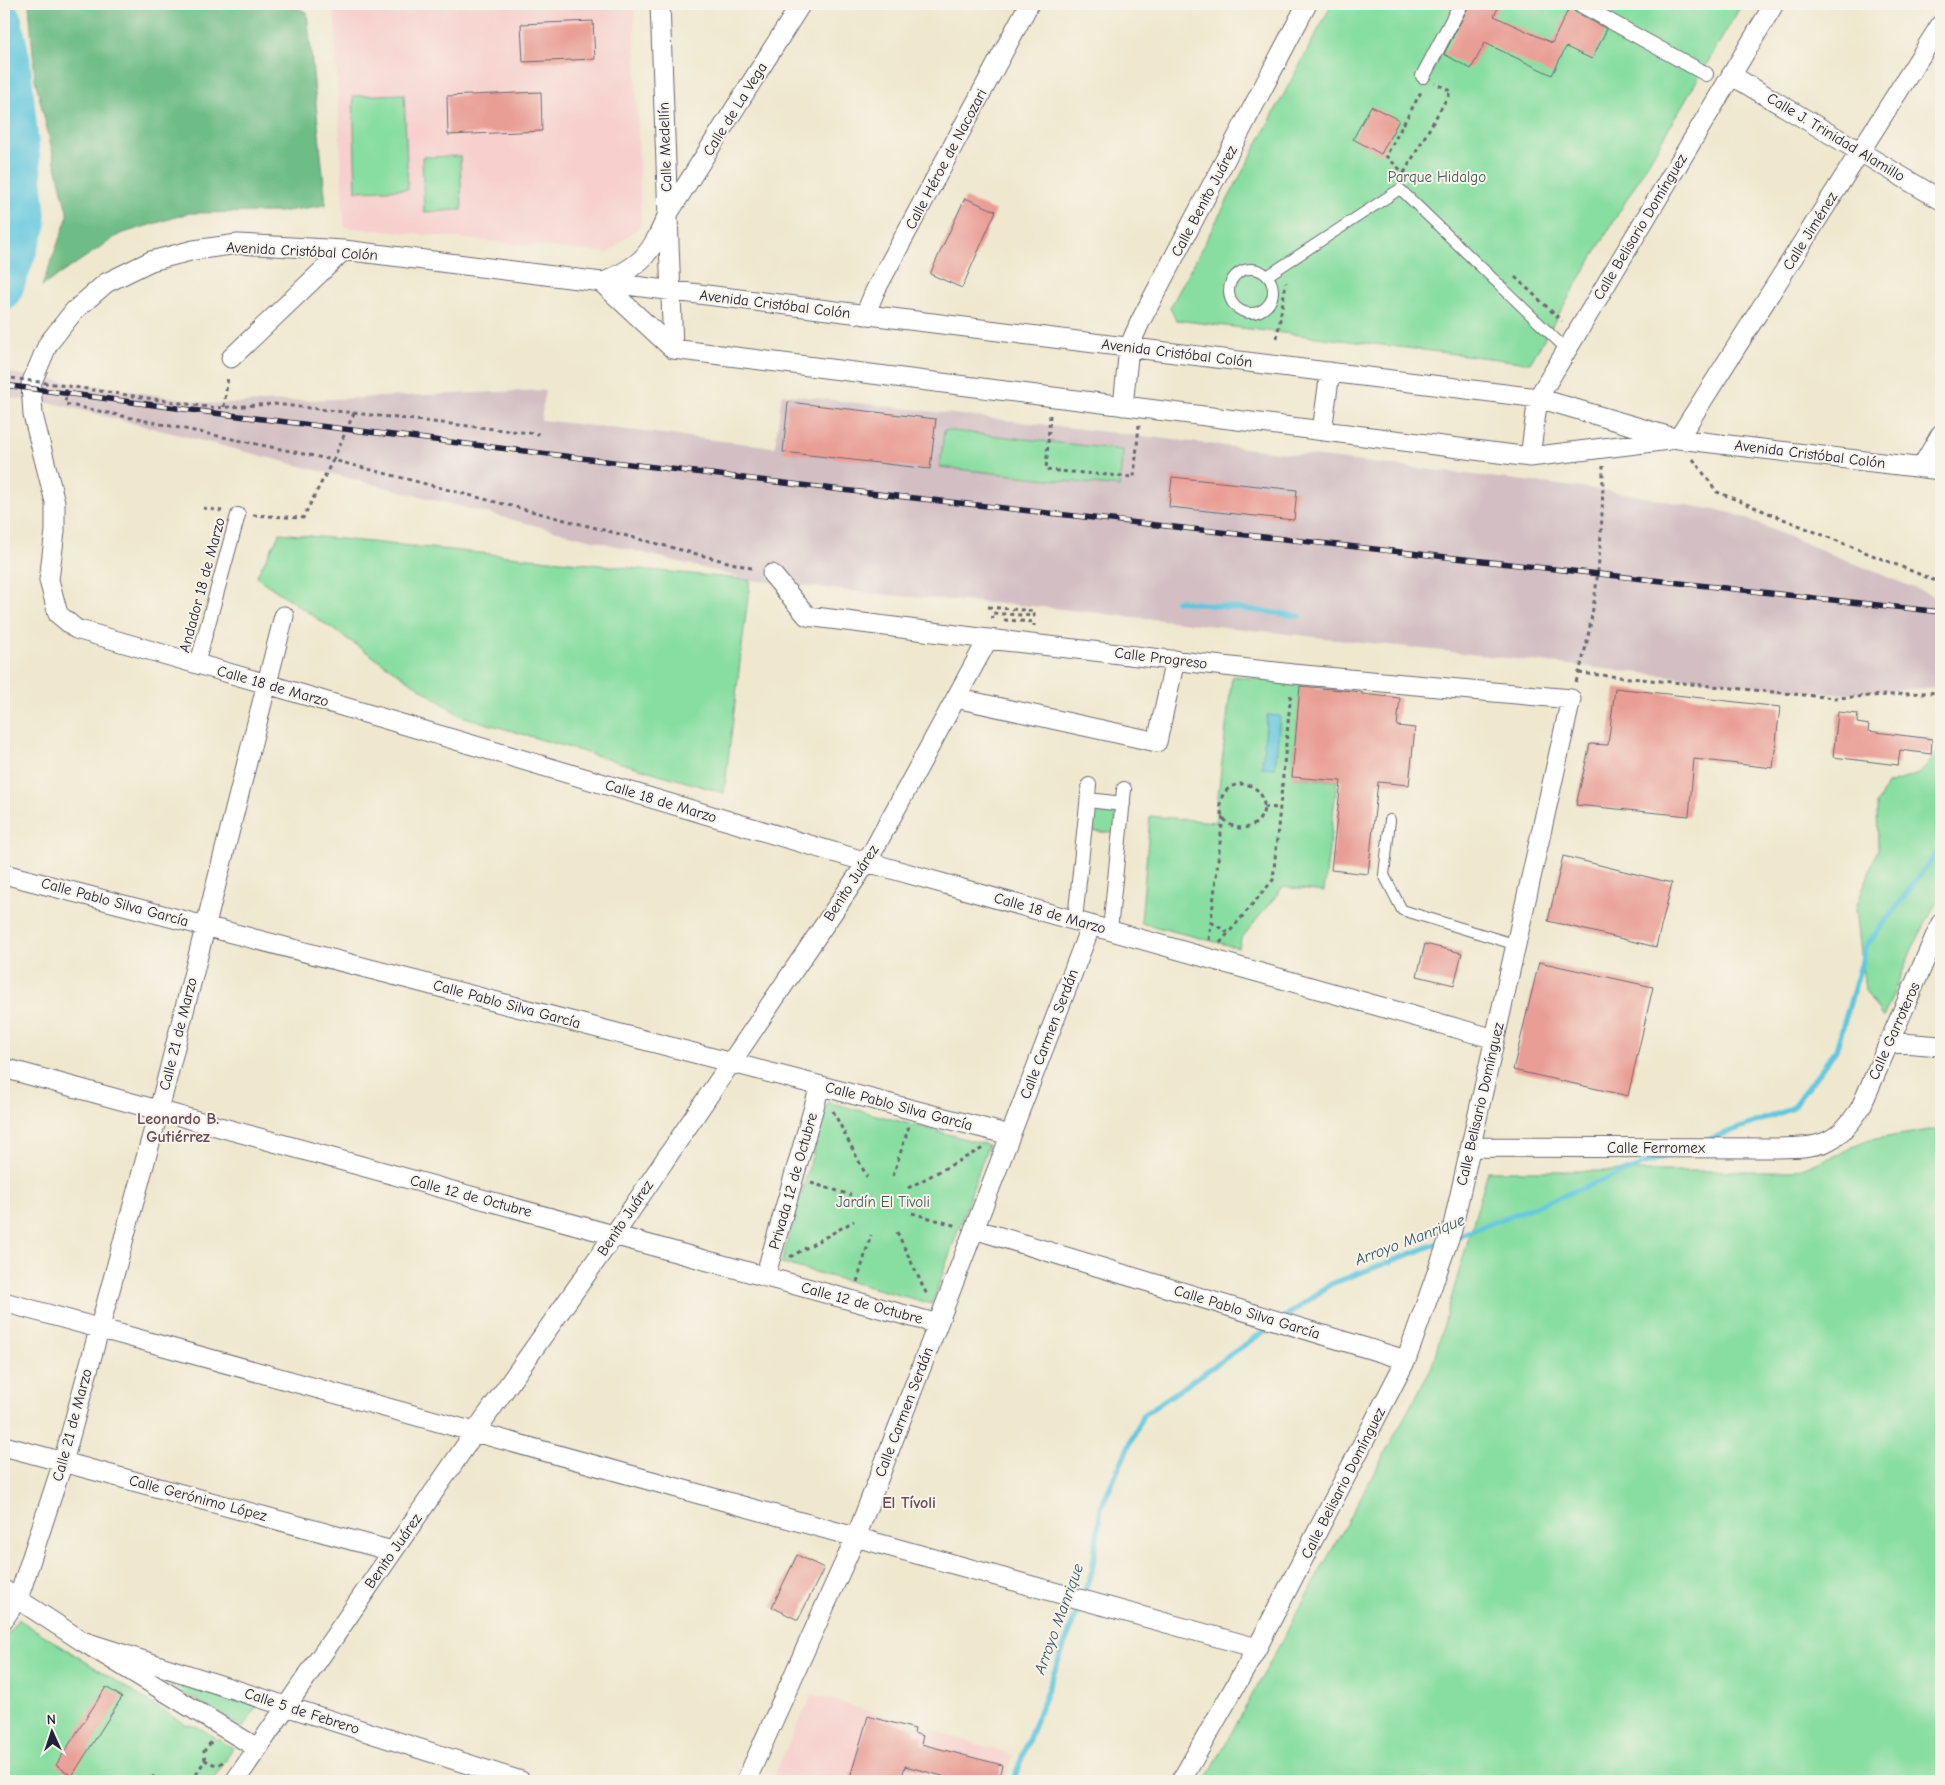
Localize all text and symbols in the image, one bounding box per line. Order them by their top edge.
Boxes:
street label: Calle de La Vega [699,59,771,159]
street label: Calle Héroe de Nacozari [901,86,991,232]
street label: Calle J. Trinidad Alamillo [1764,89,1908,185]
street label: Calle Medellín [654,102,676,192]
street label: Calle Benito Juárez [1167,142,1241,260]
street label: Calle Belisario Domínguez [1589,150,1691,303]
park label: Parque Hidalgo [1388,168,1486,186]
street label: Calle Jiménez [1779,188,1841,273]
street label: Avenida Cristóbal Colón [226,238,378,264]
street label: Avenida Cristóbal Colón [699,286,851,322]
street label: Avenida Cristóbal Colón [1101,335,1253,371]
street label: Avenida Cristóbal Colón [1734,436,1886,472]
street label: Andador 18 de Marzo [175,515,229,654]
street label: Calle Progreso [1114,643,1208,673]
street label: Calle 18 de Marzo [215,661,331,711]
street label: Calle 18 de Marzo [603,775,719,827]
street label: Benito Juárez [820,841,883,925]
street label: Calle Pablo Silva García [39,874,191,930]
street label: Calle 18 de Marzo [992,888,1108,938]
street label: Calle Carmen Serdán [1016,967,1082,1101]
street label: Calle 21 de Marzo [155,976,201,1092]
street label: Calle Pablo Silva García [431,976,583,1032]
street label: Calle Garroteros [1864,979,1924,1083]
street label: Calle Belisario Domínguez [1452,1020,1508,1187]
street label: Calle Pablo Silva García [823,1078,975,1134]
district label: Leonardo B. Gutiérrez [137,1110,219,1146]
street label: Privada 12 de Octubre [765,1110,821,1251]
street label: Calle Ferromex [1607,1139,1706,1157]
street label: Calle 12 de Octubre [408,1171,534,1221]
street label: Benito Juárez [593,1176,657,1259]
park label: Jardín El Tivoli [836,1193,930,1211]
water label: Arroyo Manrique [1352,1211,1468,1270]
street label: Calle 12 de Octubre [799,1278,925,1328]
street label: Calle Pablo Silva García [1172,1281,1322,1343]
street label: Calle Carmen Serdán [871,1345,937,1479]
street label: Calle 21 de Marzo [48,1367,96,1483]
street label: Calle Belisario Domínguez [1297,1404,1389,1561]
street label: Calle Gerónimo López [127,1471,269,1525]
district label: El Tívoli [882,1494,936,1512]
street label: Benito Juárez [361,1510,426,1592]
water label: Arroyo Manrique [1030,1561,1087,1678]
street label: Calle 5 de Febrero [242,1684,362,1738]
north arrow [28,1708,78,1758]
text: N [46,1711,56,1728]

